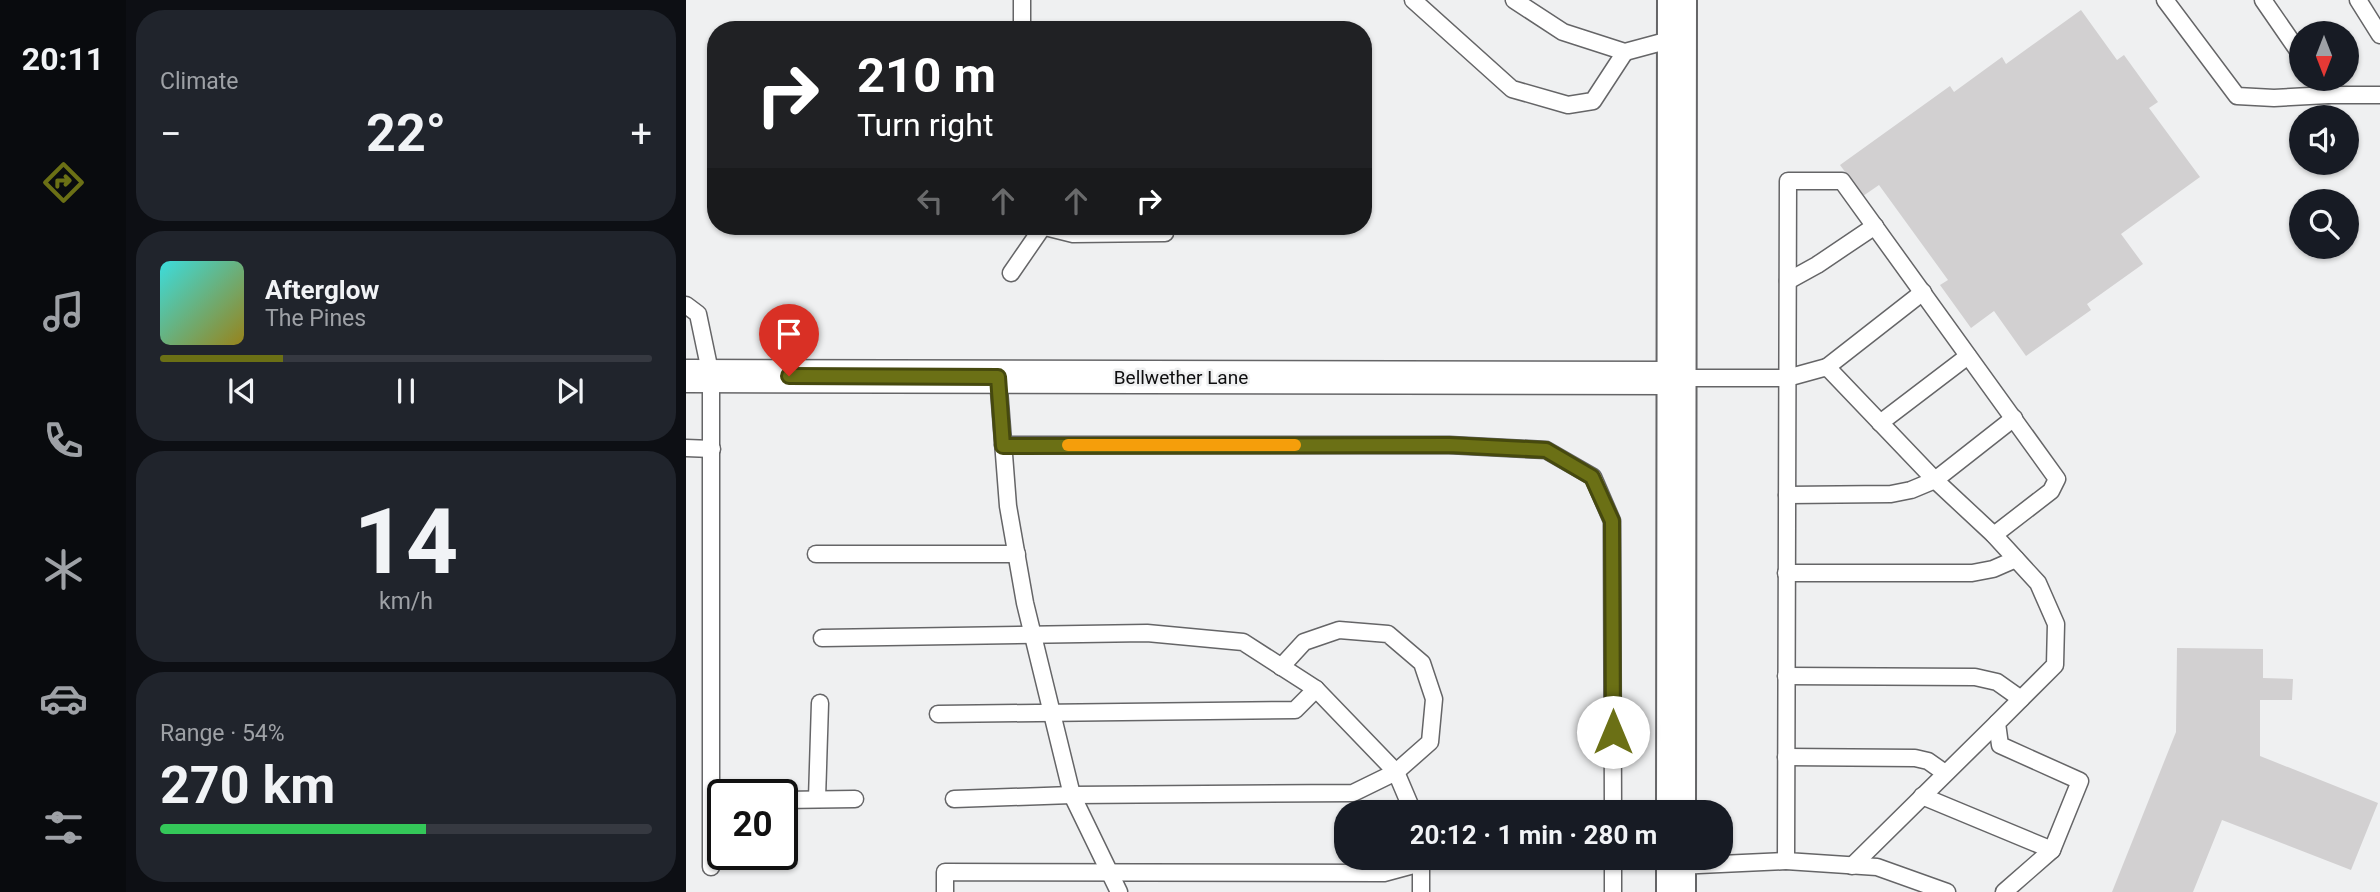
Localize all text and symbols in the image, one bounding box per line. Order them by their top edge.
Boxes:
north arrow [2289,21,2359,91]
map controls [2289,21,2359,259]
text: 20:11 [22,40,104,78]
text: 210 m [857,47,996,104]
icon: right [742,49,833,140]
text: Climate [160,68,239,95]
text: 22° [366,103,446,164]
button: sound [2289,105,2359,175]
text: Turn right [857,106,993,144]
text: − [160,112,182,156]
text: + [630,112,652,156]
icon: directions [39,158,88,207]
icon: left [911,182,949,220]
icon: ahead [984,182,1022,220]
icon: ahead [1057,182,1095,220]
icon: right [1130,182,1168,220]
button: search [2289,189,2359,259]
text: Afterglow [265,275,379,305]
icon: music [39,287,88,336]
pin [759,304,819,376]
text: The Pines [265,305,366,332]
icon: arrive [770,315,808,353]
street label: Bellwether Lane [1114,366,1248,389]
icon: previous [223,372,261,410]
icon: pause [387,372,425,410]
icon: next [551,372,589,410]
icon: phone [39,416,88,465]
text: 14 [354,489,458,595]
icon: climate [39,545,88,594]
text: km/h [379,588,433,615]
icon: car [39,674,88,723]
position arrow [1576,695,1650,769]
text: Range · 54% [160,720,285,747]
text: 270 km [160,755,335,816]
speed limit sign: 20 [707,779,798,870]
icon: filters [39,803,88,852]
text: 20:12 · 1 min · 280 m [1410,820,1657,850]

